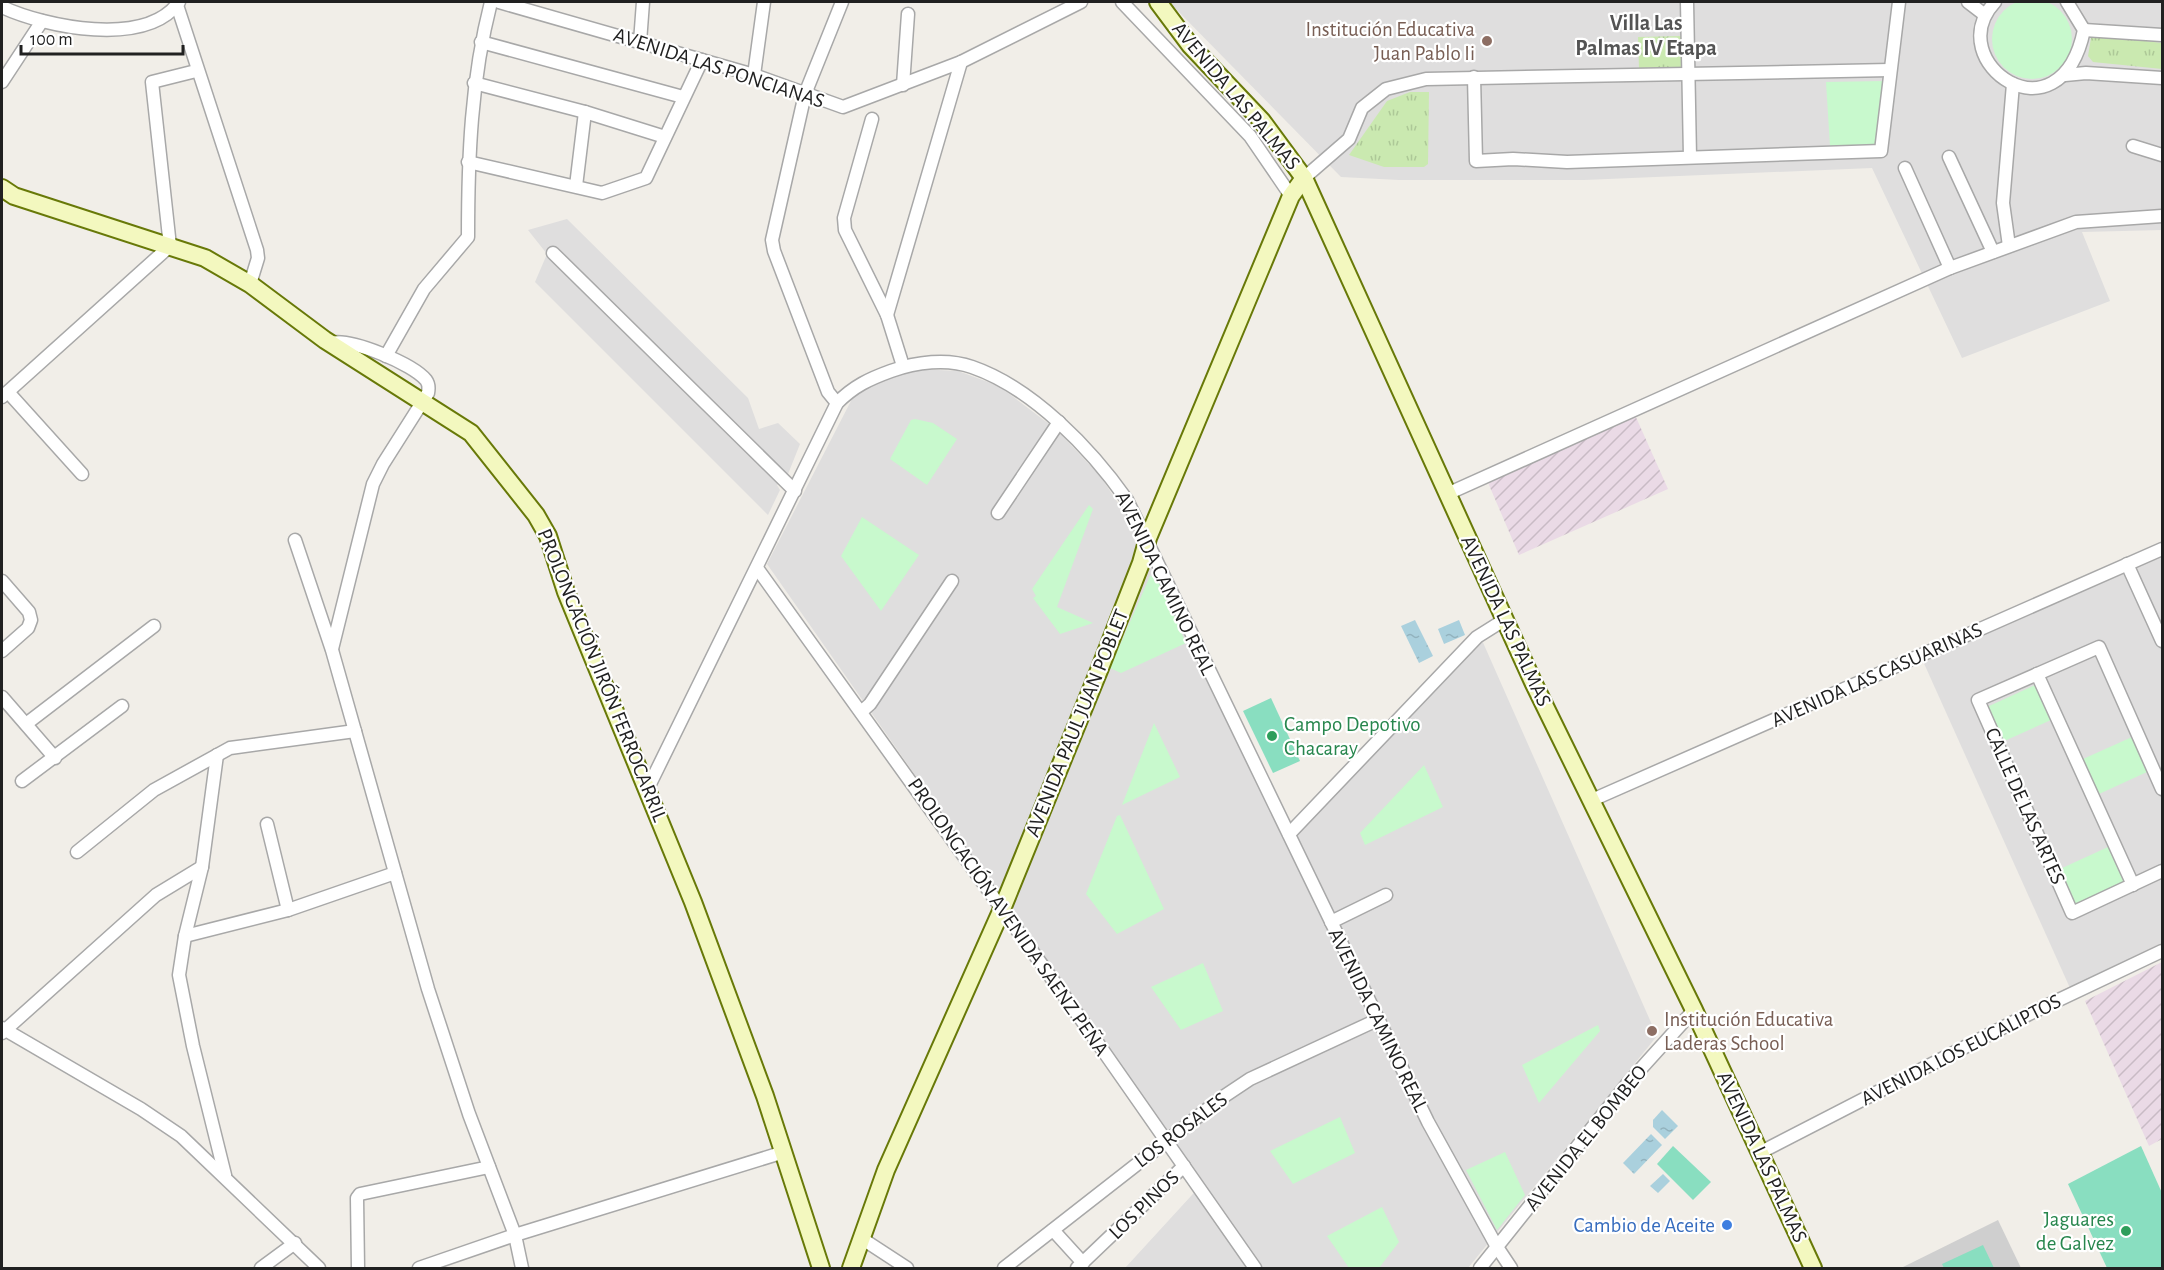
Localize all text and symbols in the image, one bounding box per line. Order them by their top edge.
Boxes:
district label: Villa Las Palmas IV Etapa [1575,12,1717,59]
scale bar [21,18,183,56]
street label: AVENIDA LAS PALMAS [1168,18,1304,174]
place label: Institución Educativa Juan Pablo Ii [1306,19,1475,64]
street label: AVENIDA LAS PONCIANAS [611,24,827,112]
text: 100 m [30,31,73,49]
marker: Institución Educativa Juan Pablo Ii [1480,34,1494,48]
street label: AVENIDA CAMINO REAL [1111,488,1219,678]
street label: PROLONGACIÓN JIRÓN FERROCARRIL [533,525,672,825]
street label: AVENIDA LAS PALMAS [1457,532,1555,710]
street label: AVENIDA PAUL JUAN POBLET [1022,606,1132,840]
street label: AVENIDA LAS CASUARINAS [1768,619,1986,731]
place label: Campo Depotivo Chacaray [1284,714,1421,759]
street label: CALLE DE LAS ARTES [1981,725,2069,887]
marker: Campo Depotivo Chacaray [1265,729,1279,743]
street label: PROLONGACIÓN AVENIDA SAENZ PEÑA [904,773,1114,1060]
street label: AVENIDA CAMINO REAL [1324,925,1432,1115]
street label: AVENIDA LOS EUCALIPTOS [1858,990,2065,1110]
place label: Institución Educativa Laderas School [1664,1009,1834,1054]
marker: Institución Educativa Laderas School [1645,1024,1659,1038]
street label: AVENIDA EL BOMBEO [1521,1061,1651,1215]
street label: AVENIDA LAS PALMAS [1713,1068,1811,1246]
street label: LOS ROSALES [1131,1088,1231,1172]
street label: LOS PINOS [1105,1167,1183,1243]
place label: Jaguares de Galvez [2036,1209,2114,1254]
place label: Cambio de Aceite [1573,1215,1715,1236]
marker: Cambio de Aceite [1720,1218,1734,1232]
marker: Jaguares de Galvez [2119,1224,2133,1238]

